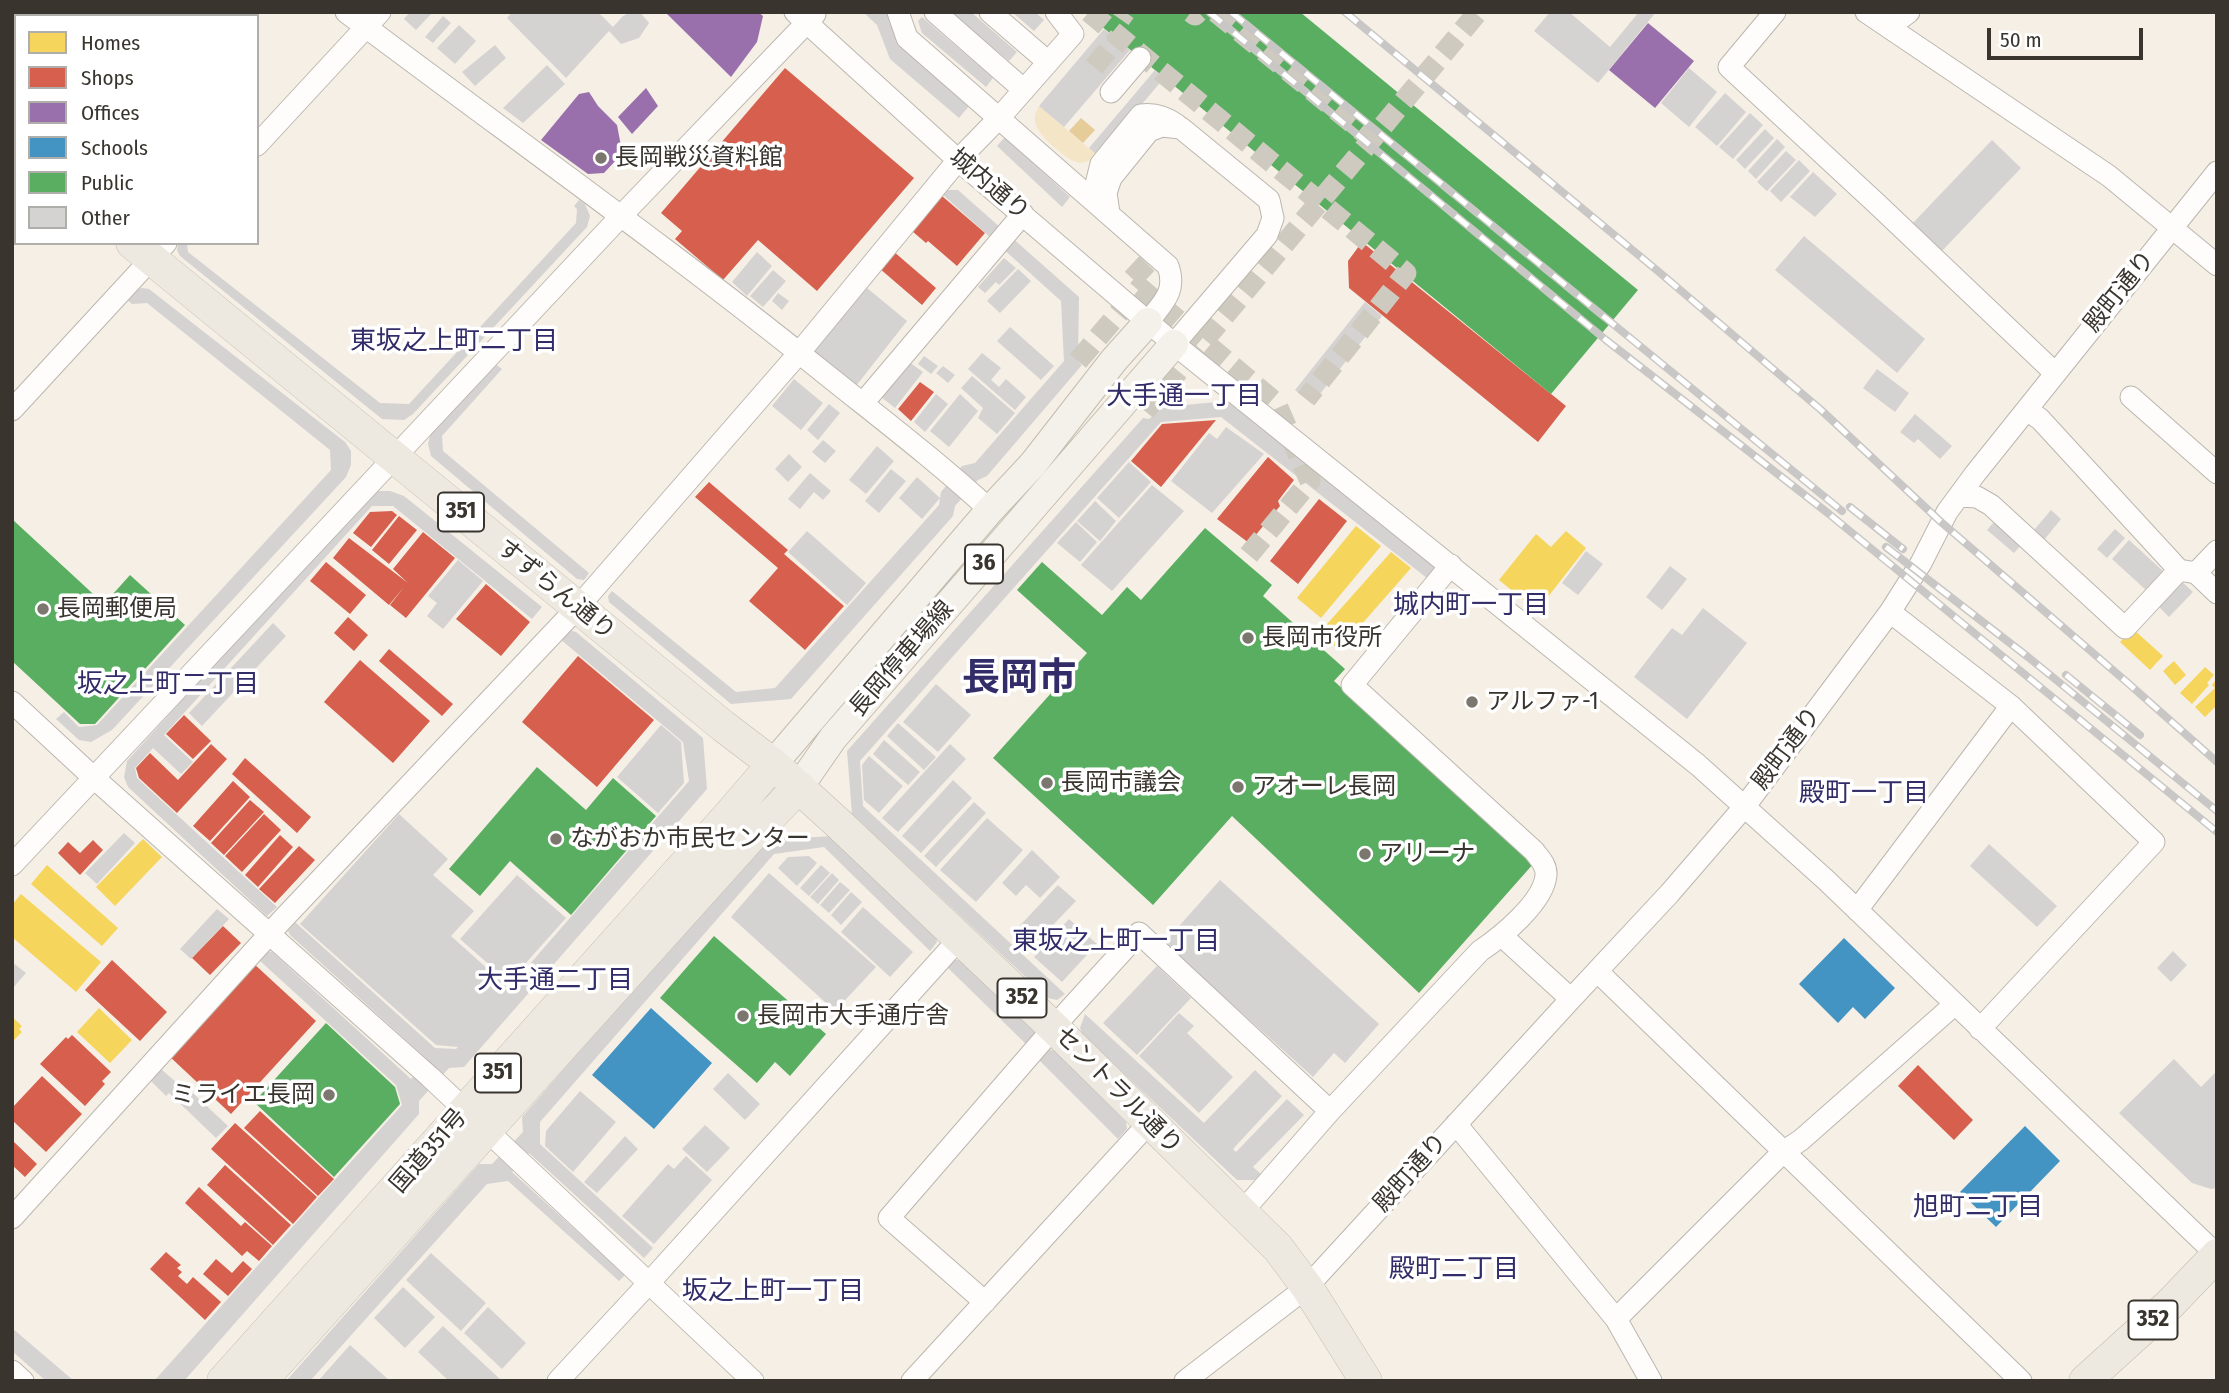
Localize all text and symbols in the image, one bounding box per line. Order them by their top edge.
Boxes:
legend [14,14,259,245]
scale bar [1991,14,2147,58]
text: 50 m [2000,27,2042,53]
text: Homes [81,30,140,56]
text: Shops [81,65,134,91]
text: Offices [81,100,140,126]
text: Schools [81,135,148,161]
street label: 城内通り [943,143,1035,227]
place label: 長岡戦災資料館 [615,144,783,172]
marker: 長岡戦災資料館 [593,150,609,166]
text: Public [81,170,133,196]
text: Other [81,205,130,231]
street label: 殿町通り [2079,246,2161,338]
district label: 東坂之上町二丁目 [350,326,558,358]
district label: 大手通一丁目 [1106,381,1262,413]
road number: 351 [438,492,484,532]
street label: すずらん通り [491,533,621,647]
road number: 36 [965,544,1003,584]
district label: 城内町一丁目 [1393,590,1549,622]
place label: 長岡郵便局 [57,595,177,623]
street label: 長岡停車場線 [844,595,960,723]
marker: 長岡郵便局 [35,601,51,617]
place label: 長岡市役所 [1262,624,1382,652]
marker: 長岡市役所 [1240,630,1256,646]
district label: 長岡市 [962,656,1076,702]
district label: 坂之上町二丁目 [77,669,259,701]
place label: アルファ-1 [1486,688,1599,716]
marker: アルファ-1 [1464,694,1480,710]
street label: 殿町通り [1747,702,1827,796]
place label: 長岡市議会 [1061,769,1181,797]
place label: アオーレ長岡 [1252,773,1396,801]
marker: 長岡市議会 [1039,775,1055,791]
district label: 殿町一丁目 [1799,778,1929,810]
marker: アオーレ長岡 [1230,779,1246,795]
place label: ながおか市民センター [570,825,810,853]
marker: ながおか市民センター [548,831,564,847]
place label: アリーナ [1379,840,1475,868]
marker: アリーナ [1357,846,1373,862]
district label: 東坂之上町一丁目 [1012,926,1220,958]
district label: 大手通二丁目 [477,965,633,997]
road number: 352 [998,979,1046,1018]
place label: 長岡市大手通庁舎 [757,1002,949,1030]
marker: 長岡市大手通庁舎 [735,1008,751,1024]
street label: セントラル通り [1048,1021,1188,1161]
road number: 351 [475,1054,521,1092]
place label: ミライエ長岡 [171,1081,315,1109]
marker: ミライエ長岡 [321,1087,337,1103]
street label: 国道351号 [385,1103,473,1199]
street label: 殿町通り [1368,1128,1454,1218]
district label: 旭町二丁目 [1913,1192,2043,1224]
district label: 殿町二丁目 [1389,1254,1519,1286]
district label: 坂之上町一丁目 [682,1276,864,1308]
road number: 352 [2128,1301,2178,1340]

